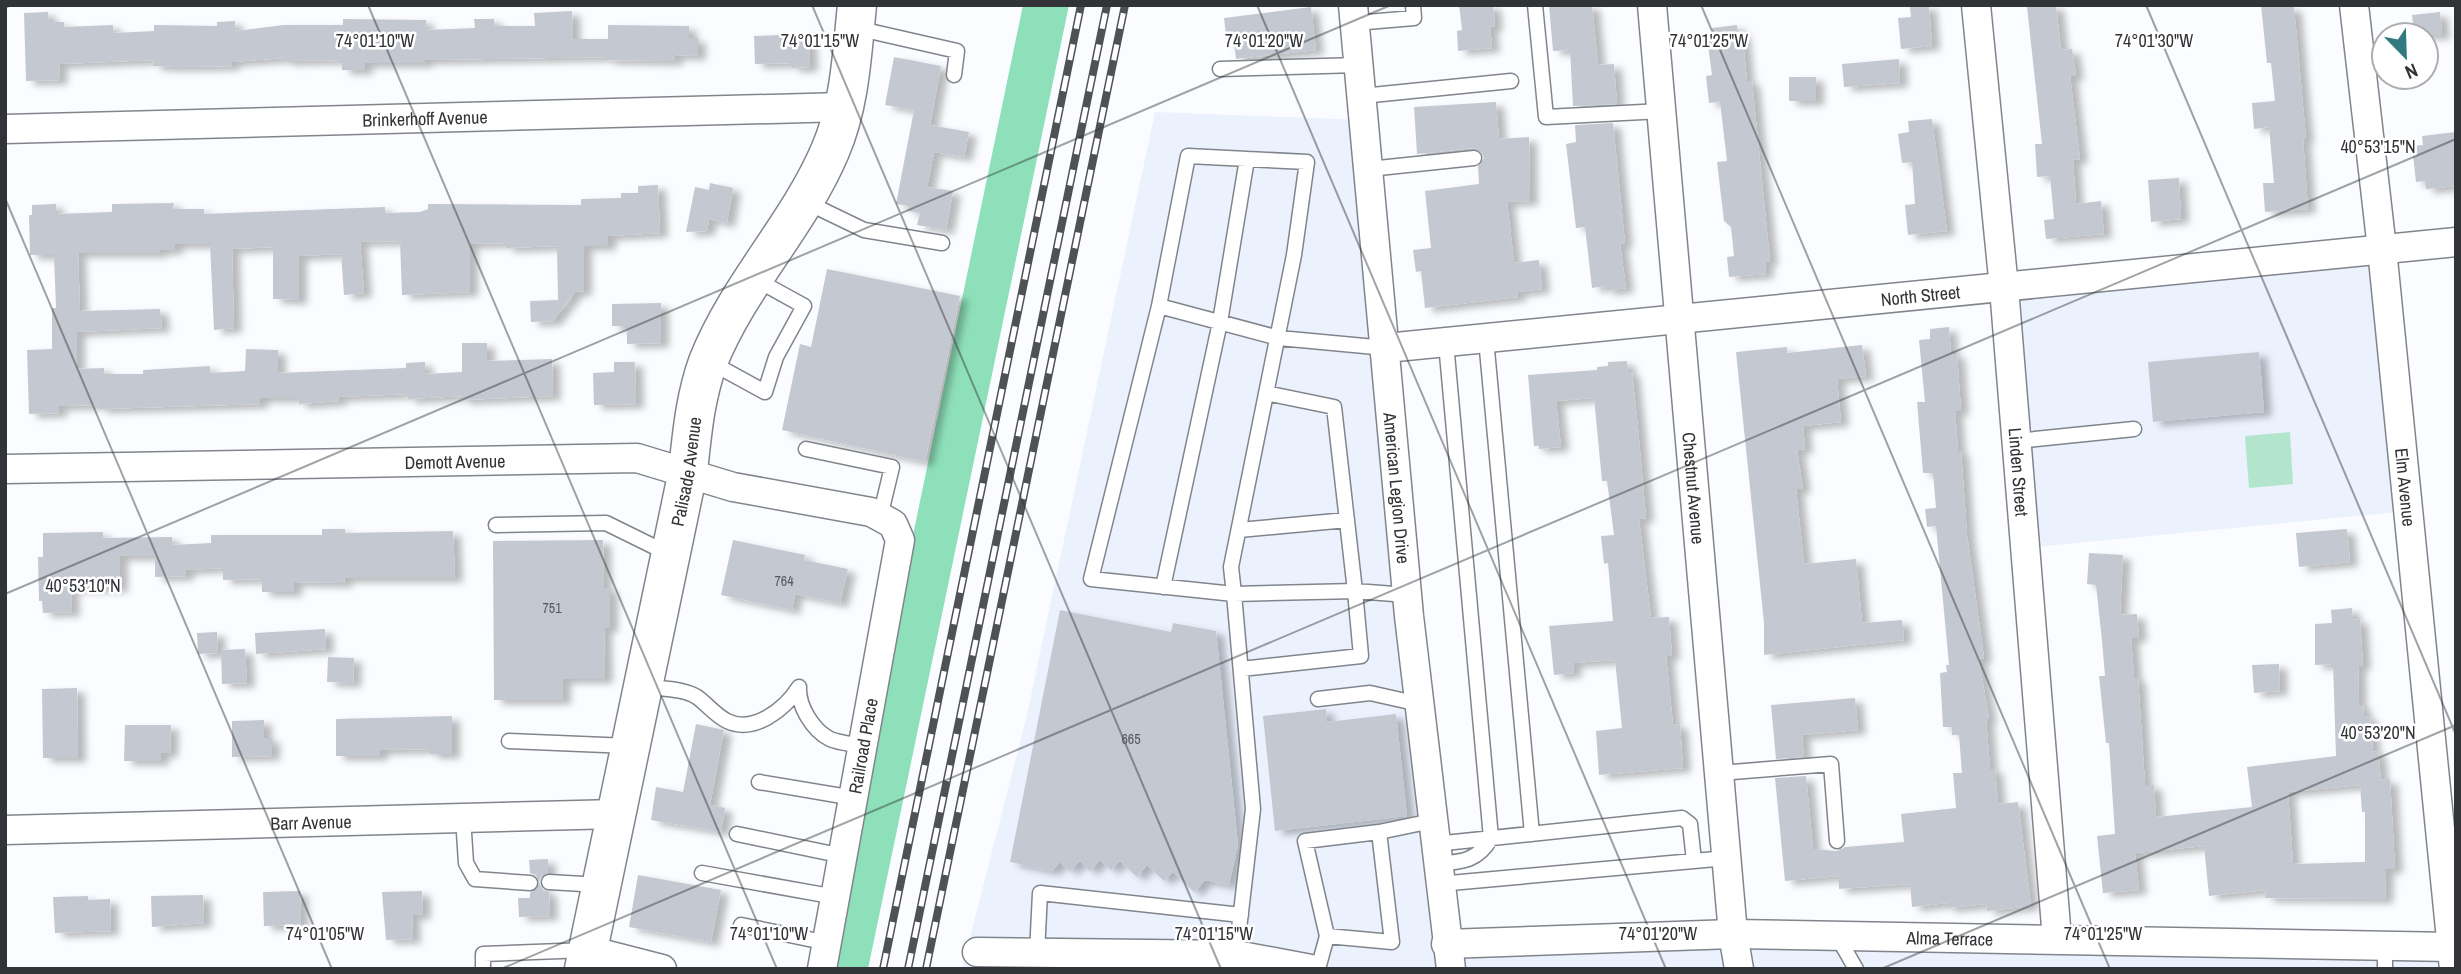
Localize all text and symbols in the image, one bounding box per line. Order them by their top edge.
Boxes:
north arrow [2370,21,2440,91]
text: 74°01'10"W [336,28,414,53]
text: 74°01'15"W [781,28,859,53]
text: 74°01'20"W [1225,28,1303,53]
text: 74°01'25"W [1670,28,1748,53]
text: 74°01'30"W [2115,28,2193,53]
text: N [2401,57,2422,86]
street label: Brinkerhoff Avenue [362,104,488,132]
text: 40°53'15"N [2340,134,2416,159]
street label: North Street [1880,279,1961,311]
street label: American Legion Drive [1378,410,1417,565]
street label: Palisade Avenue [664,415,707,528]
street label: Linden Street [2003,427,2035,517]
street label: Chestnut Avenue [1677,431,1711,545]
street label: Elm Avenue [2389,447,2422,528]
street label: Demott Avenue [404,448,506,475]
house number: 764 [774,572,794,590]
text: 40°53'10"N [45,573,121,598]
house number: 751 [542,599,562,617]
street label: Railroad Place [842,696,884,796]
text: 40°53'20"N [2340,720,2416,745]
house number: 665 [1121,730,1141,748]
street label: Barr Avenue [270,808,352,836]
text: 74°01'05"W [286,921,364,946]
text: 74°01'10"W [730,921,808,946]
text: 74°01'15"W [1175,921,1253,946]
text: 74°01'20"W [1619,921,1697,946]
text: 74°01'25"W [2064,921,2142,946]
street label: Alma Terrace [1905,925,1993,951]

